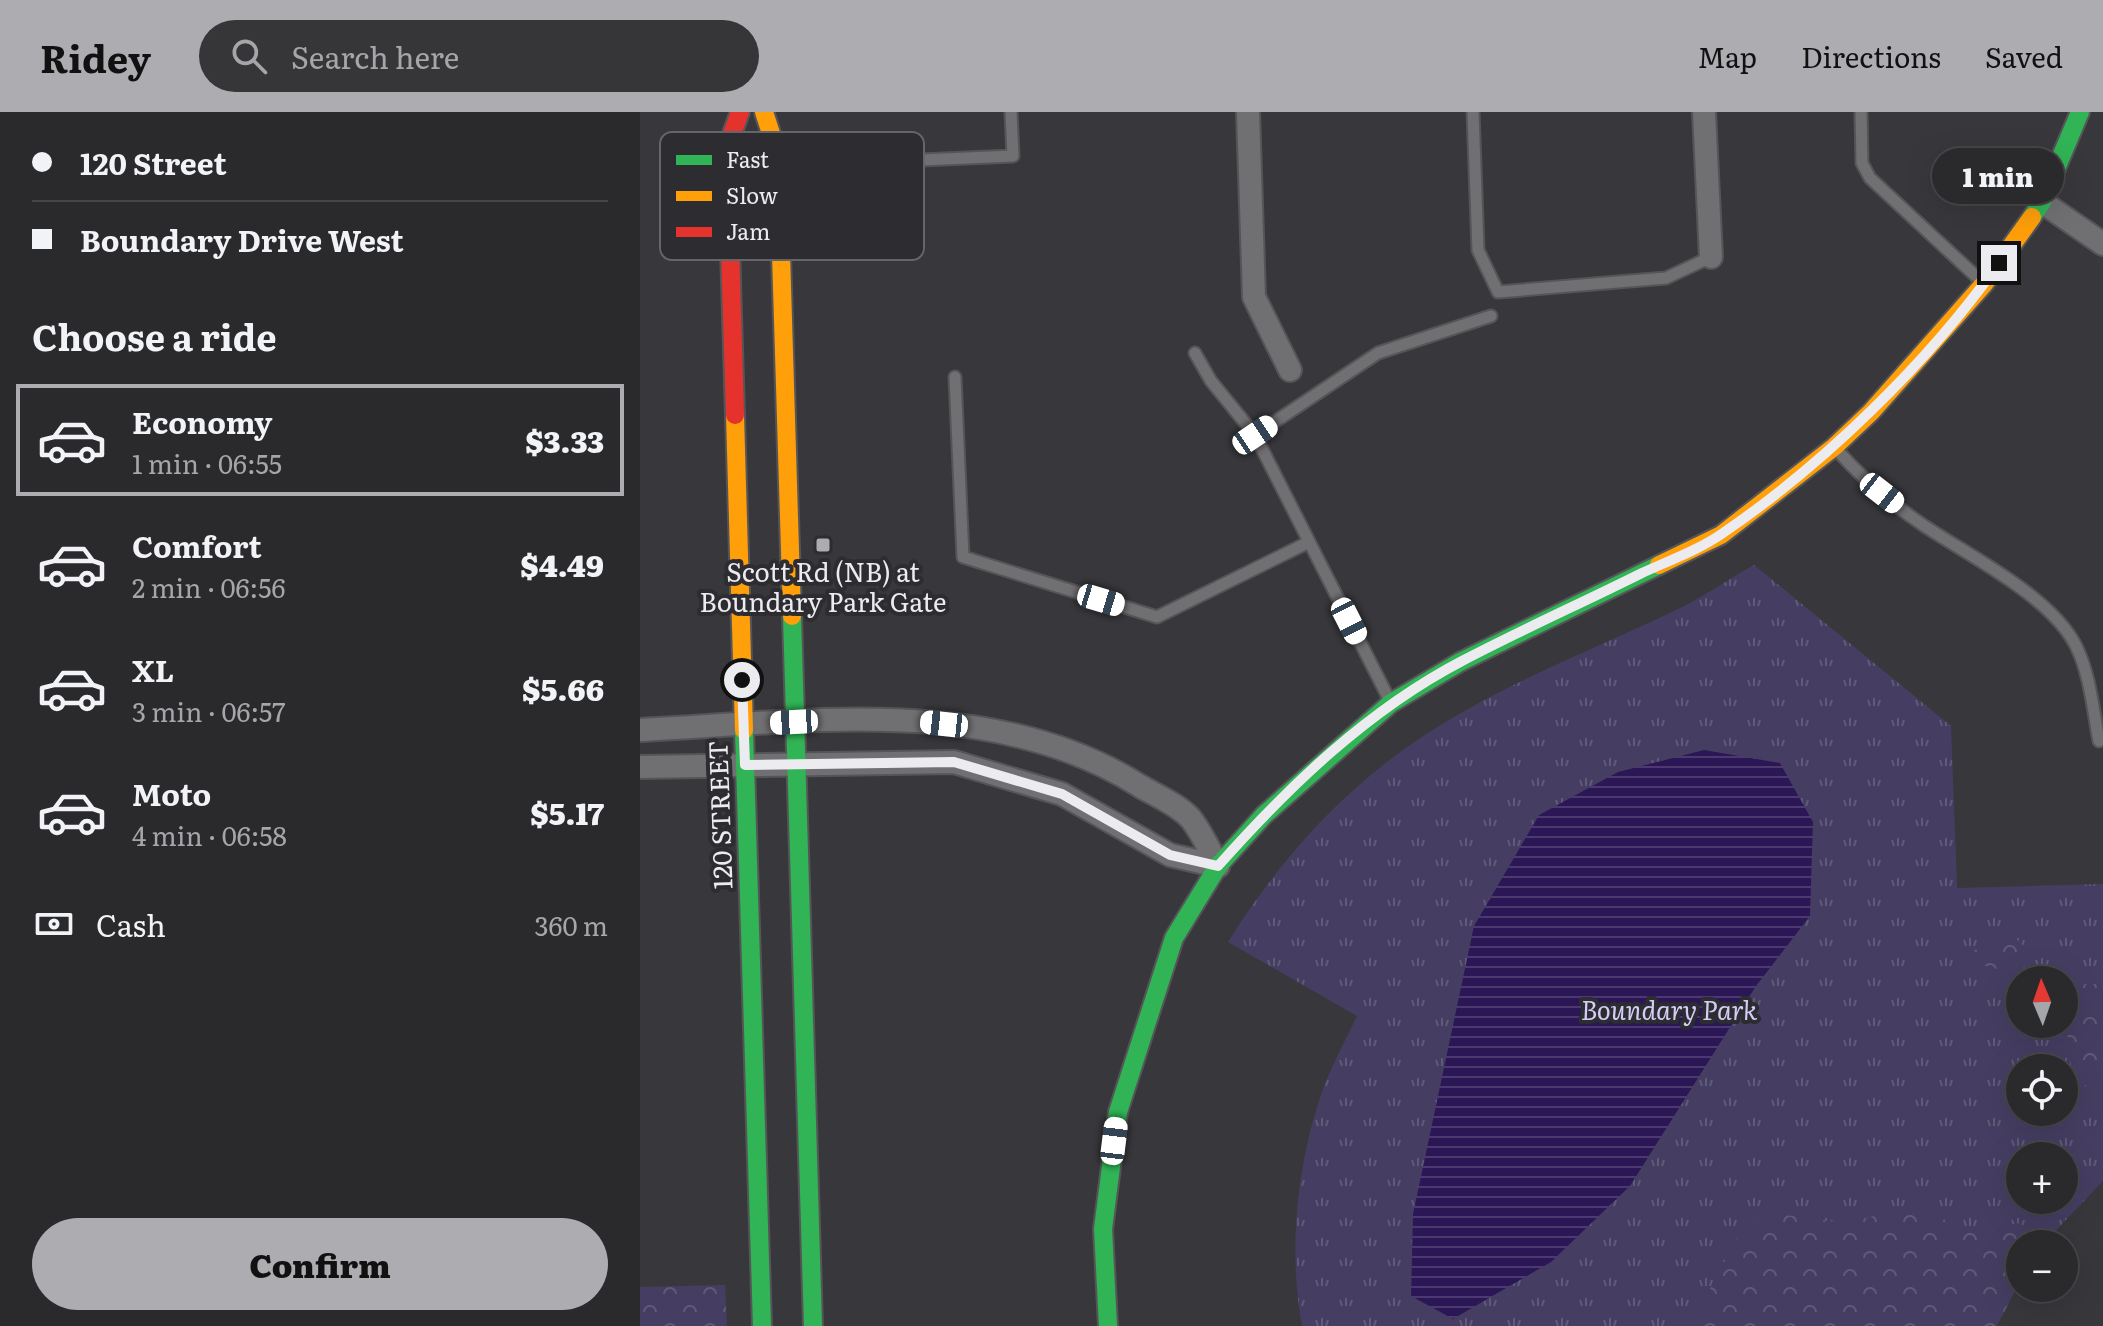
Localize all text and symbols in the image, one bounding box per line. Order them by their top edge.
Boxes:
search box [199,20,759,92]
text: Ridey [40,28,151,85]
icon: search [227,34,271,78]
text: Search here [291,34,459,78]
text: Map [1698,35,1757,77]
text: Directions [1801,35,1941,77]
text: Saved [1985,35,2063,77]
legend [660,132,924,260]
text: 120 Street [80,140,227,184]
text: Fast [726,142,769,175]
callout: 1 min [1933,147,2065,203]
text: 1 min [1963,156,2033,195]
text: Slow [726,178,778,211]
text: Jam [726,214,770,247]
text: Boundary Drive West [80,217,404,261]
route end [1981,245,2017,281]
text: Choose a ride [32,309,277,362]
text: Economy [132,399,272,443]
icon: car [36,404,108,476]
car [1228,412,1282,458]
text: $3.33 [525,418,604,462]
text: 1 min · 06:55 [132,443,282,482]
car [1856,469,1908,517]
text: Comfort [132,523,262,567]
icon: car [36,528,108,600]
marker: Scott Rd (NB) at Boundary Park Gate [814,536,832,554]
text: $4.49 [520,542,604,586]
place label: Scott Rd (NB) at Boundary Park Gate [700,551,946,620]
text: 2 min · 06:56 [132,567,285,606]
car [1075,582,1127,618]
car [1327,594,1371,648]
text: XL [132,647,174,691]
icon: car [36,652,108,724]
route start [724,662,760,698]
text: $5.66 [522,666,604,710]
text: 3 min · 06:57 [132,691,285,730]
car [769,709,819,735]
car [919,710,969,738]
street label: 120 STREET [696,740,741,890]
text: Moto [132,771,211,815]
icon: car [36,776,108,848]
text: $5.17 [530,790,604,834]
text: 4 min · 06:58 [132,815,287,854]
icon: cash [32,902,76,946]
text: Cash [96,902,166,946]
text: 360 m [534,905,608,944]
north arrow [2006,966,2078,1038]
map controls [2006,966,2078,1302]
park label: Boundary Park [1581,989,1758,1028]
button: locate [2006,1054,2078,1126]
car [1099,1116,1129,1166]
button: + [2006,1142,2078,1214]
button: Confirm [32,1218,608,1310]
button: − [2006,1230,2078,1302]

